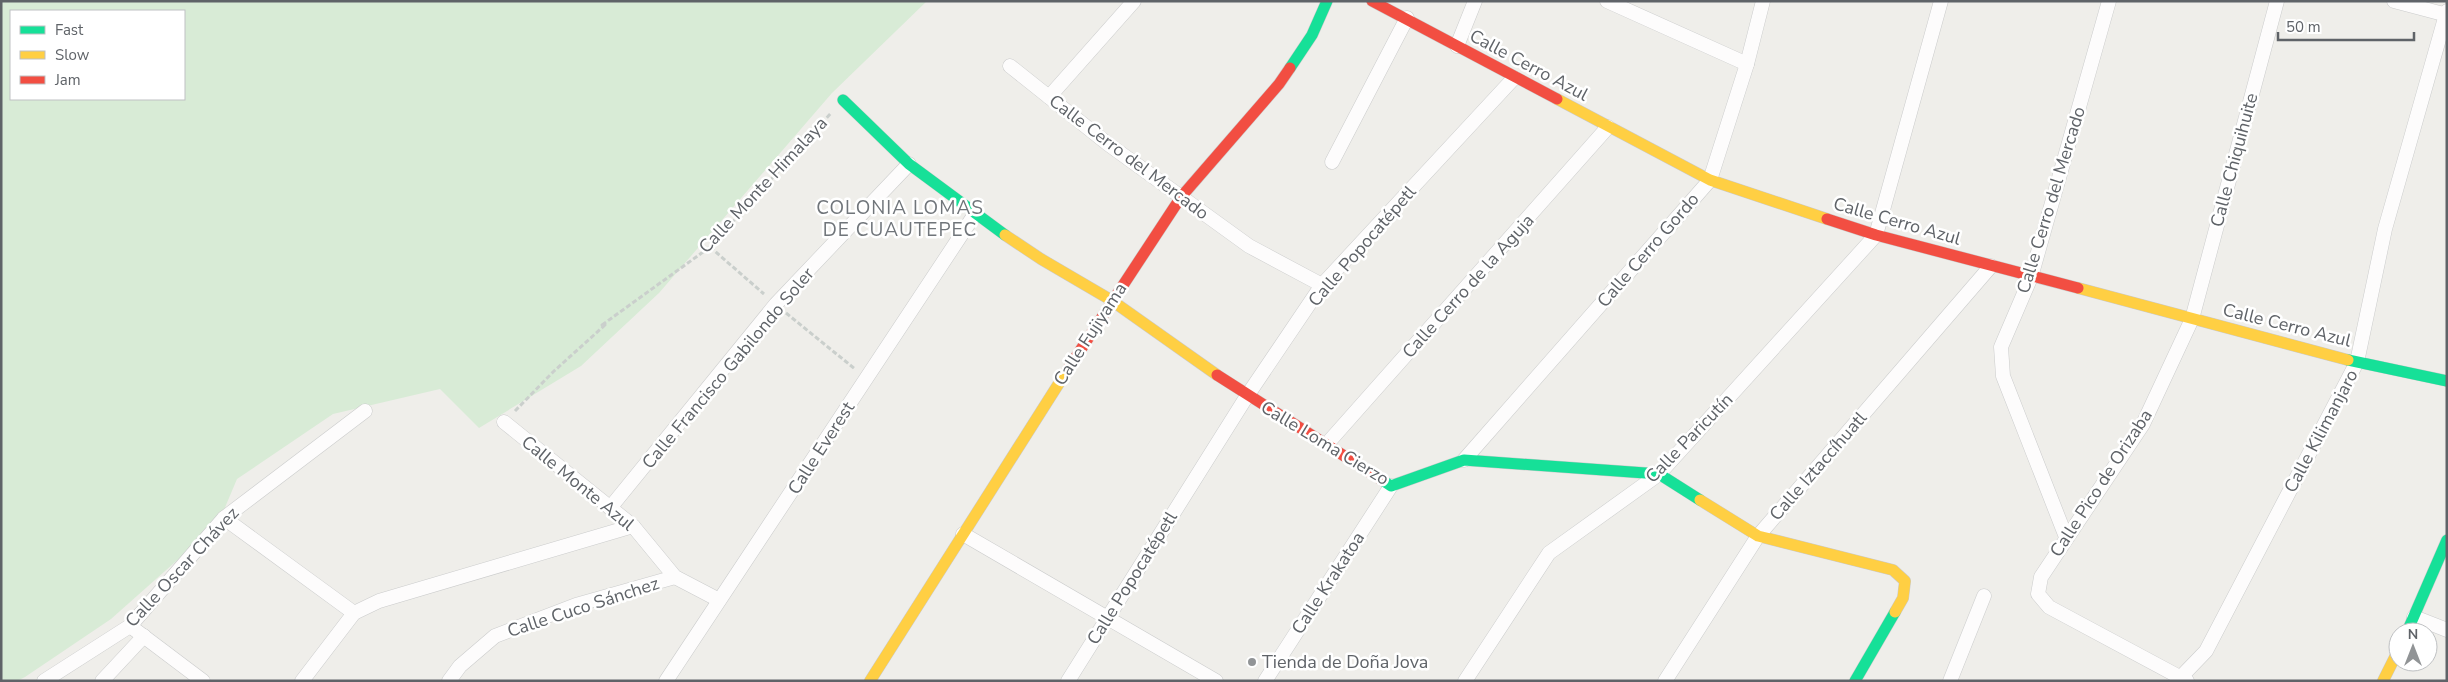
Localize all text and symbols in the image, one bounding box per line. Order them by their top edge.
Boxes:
legend [10,10,185,100]
scale bar [2278,10,2414,42]
text: 50 m [2286,17,2321,37]
text: Fast [55,20,84,40]
street label: Calle Cerro Azul [1465,24,1593,107]
text: Slow [55,45,90,65]
text: Jam [54,70,81,90]
street label: Calle Cerro del Mercado [1044,89,1214,225]
street label: Calle Chiquihuite [2205,90,2263,230]
street label: Calle Cerro del Mercado [2011,104,2091,296]
street label: Calle Monte Himalaya [693,112,833,258]
street label: Calle Popocatépetl [1303,180,1422,312]
street label: Calle Cerro Gordo [1592,188,1704,312]
street label: Calle Cerro Azul [1831,191,1964,251]
district label: COLONIA LOMAS DE CUAUTEPEC [816,195,984,243]
street label: Calle Cerro de la Aguja [1397,209,1539,363]
street label: Calle Francisco Gabilondo Soler [636,262,820,474]
street label: Calle Fujiyama [1048,278,1132,390]
street label: Calle Cerro Azul [2220,297,2354,353]
street label: Calle Kilimanjaro [2278,365,2364,497]
street label: Calle Paricutín [1640,388,1738,488]
street label: Calle Loma Cierzo [1256,395,1394,491]
street label: Calle Everest [782,396,860,499]
street label: Calle Pico de Orizaba [2044,405,2158,561]
street label: Calle Iztaccíhuatl [1764,406,1873,526]
street label: Calle Monte Azul [516,430,640,536]
street label: Calle Oscar Chávez [120,502,244,632]
street label: Calle Popocatépetl [1081,506,1183,649]
street label: Calle Krakatoa [1286,527,1370,639]
street label: Calle Cuco Sánchez [504,571,662,643]
north arrow [2388,622,2438,672]
text: N [2408,625,2418,644]
place label: Tienda de Doña Jova [1262,650,1428,674]
marker: Tienda de Doña Jova [1246,656,1258,668]

